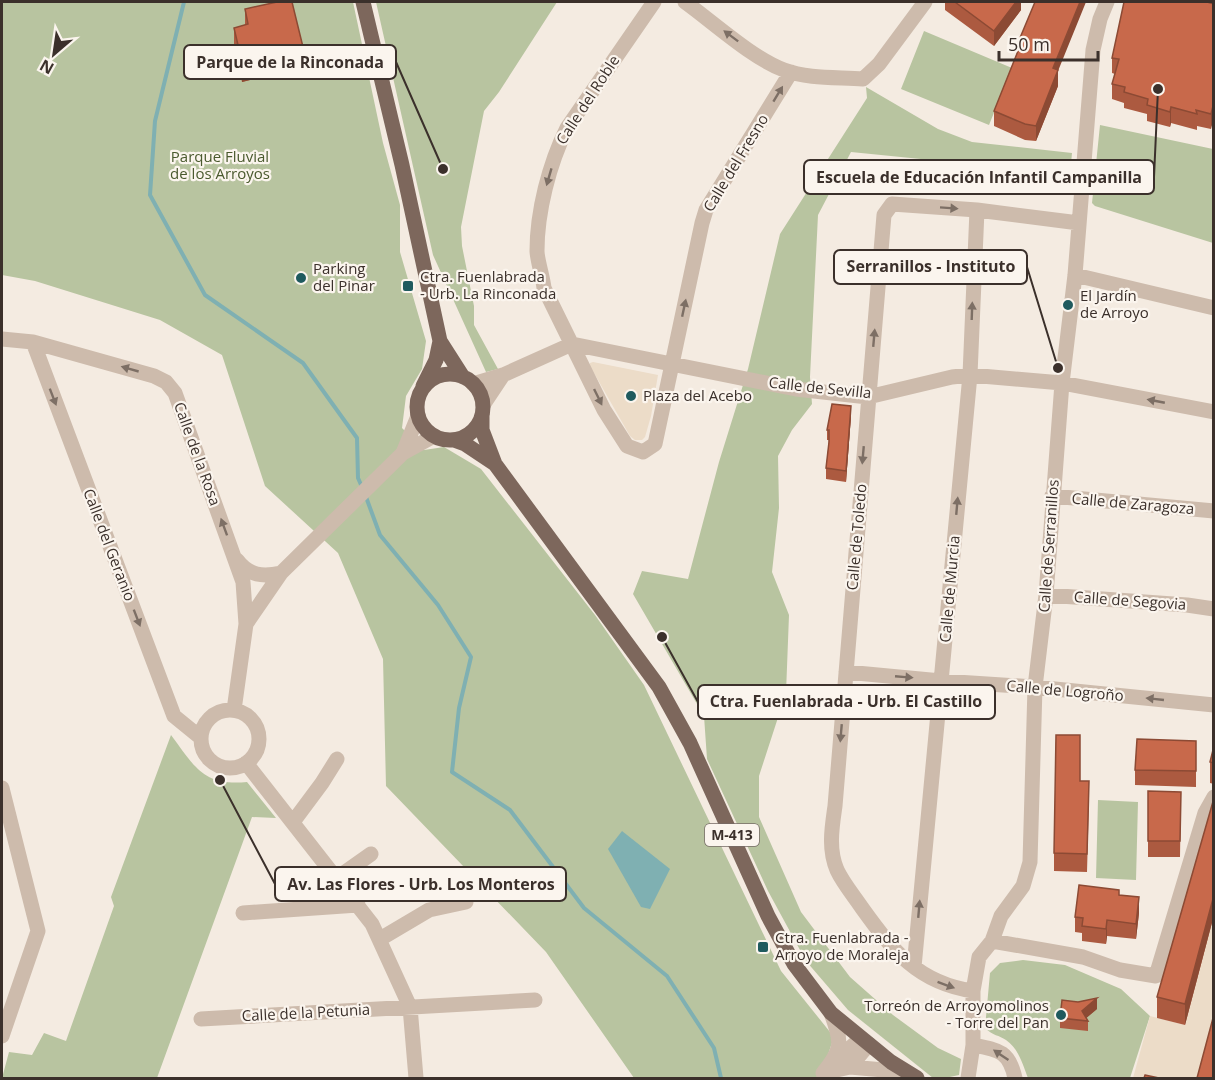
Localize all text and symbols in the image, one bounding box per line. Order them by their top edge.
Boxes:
north arrow [24,24,84,84]
scale bar [999,24,1098,62]
one-way arrow [723,30,739,43]
text: 50 m [1008,32,1050,56]
callout: Parque de la Rinconada [184,45,396,79]
text: Parque de la Rinconada [196,51,384,73]
street label: Calle del Roble [551,51,623,148]
text: N [36,54,58,80]
one-way arrow [772,86,783,102]
street label: Calle del Fresno [698,110,772,215]
park label: Parque Fluvial de los Arroyos [170,146,270,183]
callout: Escuela de Educación Infantil Campanilla [804,160,1154,194]
text: Escuela de Educación Infantil Campanilla [816,166,1142,188]
one-way arrow [544,168,553,186]
one-way arrow [940,203,959,213]
callout: Serranillos - Instituto [834,250,1027,284]
text: Serranillos - Instituto [847,255,1016,277]
place label: Parking del Pinar [313,258,375,295]
place label: Ctra. Fuenlabrada - Urb. La Rinconada [420,266,556,303]
marker: Parking del Pinar [294,271,308,285]
marker: Ctra. Fuenlabrada - Urb. La Rinconada [401,279,415,293]
place label: El Jardín de Arroyo [1080,285,1149,322]
one-way arrow [680,298,689,317]
marker: El Jardín de Arroyo [1061,298,1075,312]
one-way arrow [968,302,977,321]
one-way arrow [869,329,878,348]
one-way arrow [121,364,139,373]
street label: Calle de Sevilla [768,372,872,402]
place label: Plaza del Acebo [643,385,752,405]
one-way arrow [48,388,58,406]
one-way arrow [593,388,602,405]
marker: Plaza del Acebo [624,389,638,403]
one-way arrow [1146,396,1165,405]
street label: Calle de la Rosa [170,399,226,508]
one-way arrow [858,446,868,465]
street label: Calle de Serranillos [1033,479,1063,613]
street label: Calle de Toledo [841,483,871,591]
street label: Calle del Geranio [79,486,141,604]
street label: Calle de Zaragoza [1071,488,1195,518]
one-way arrow [952,496,962,515]
one-way arrow [218,518,228,536]
street label: Calle de Murcia [934,535,964,643]
street label: Calle de Segovia [1073,586,1187,614]
one-way arrow [132,610,142,628]
one-way arrow [894,672,913,682]
street label: Calle de Logroño [1006,675,1125,705]
callout: Ctra. Fuenlabrada - Urb. El Castillo [698,685,995,719]
text: Ctra. Fuenlabrada - Urb. El Castillo [710,690,982,712]
one-way arrow [1146,694,1165,704]
one-way arrow [836,724,845,743]
road number: M-413 [705,824,759,846]
callout: Av. Las Flores - Urb. Los Monteros [275,867,566,901]
text: Av. Las Flores - Urb. Los Monteros [287,873,555,895]
one-way arrow [914,899,924,918]
place label: Ctra. Fuenlabrada - Arroyo de Moraleja [775,927,909,964]
marker: Ctra. Fuenlabrada - Arroyo de Moraleja [756,940,770,954]
one-way arrow [938,980,956,990]
place label: Torreón de Arroyomolinos - Torre del Pan [864,995,1049,1032]
street label: Calle de la Petunia [241,999,371,1025]
marker: Torreón de Arroyomolinos - Torre del Pan [1054,1008,1068,1022]
one-way arrow [993,1049,1009,1060]

